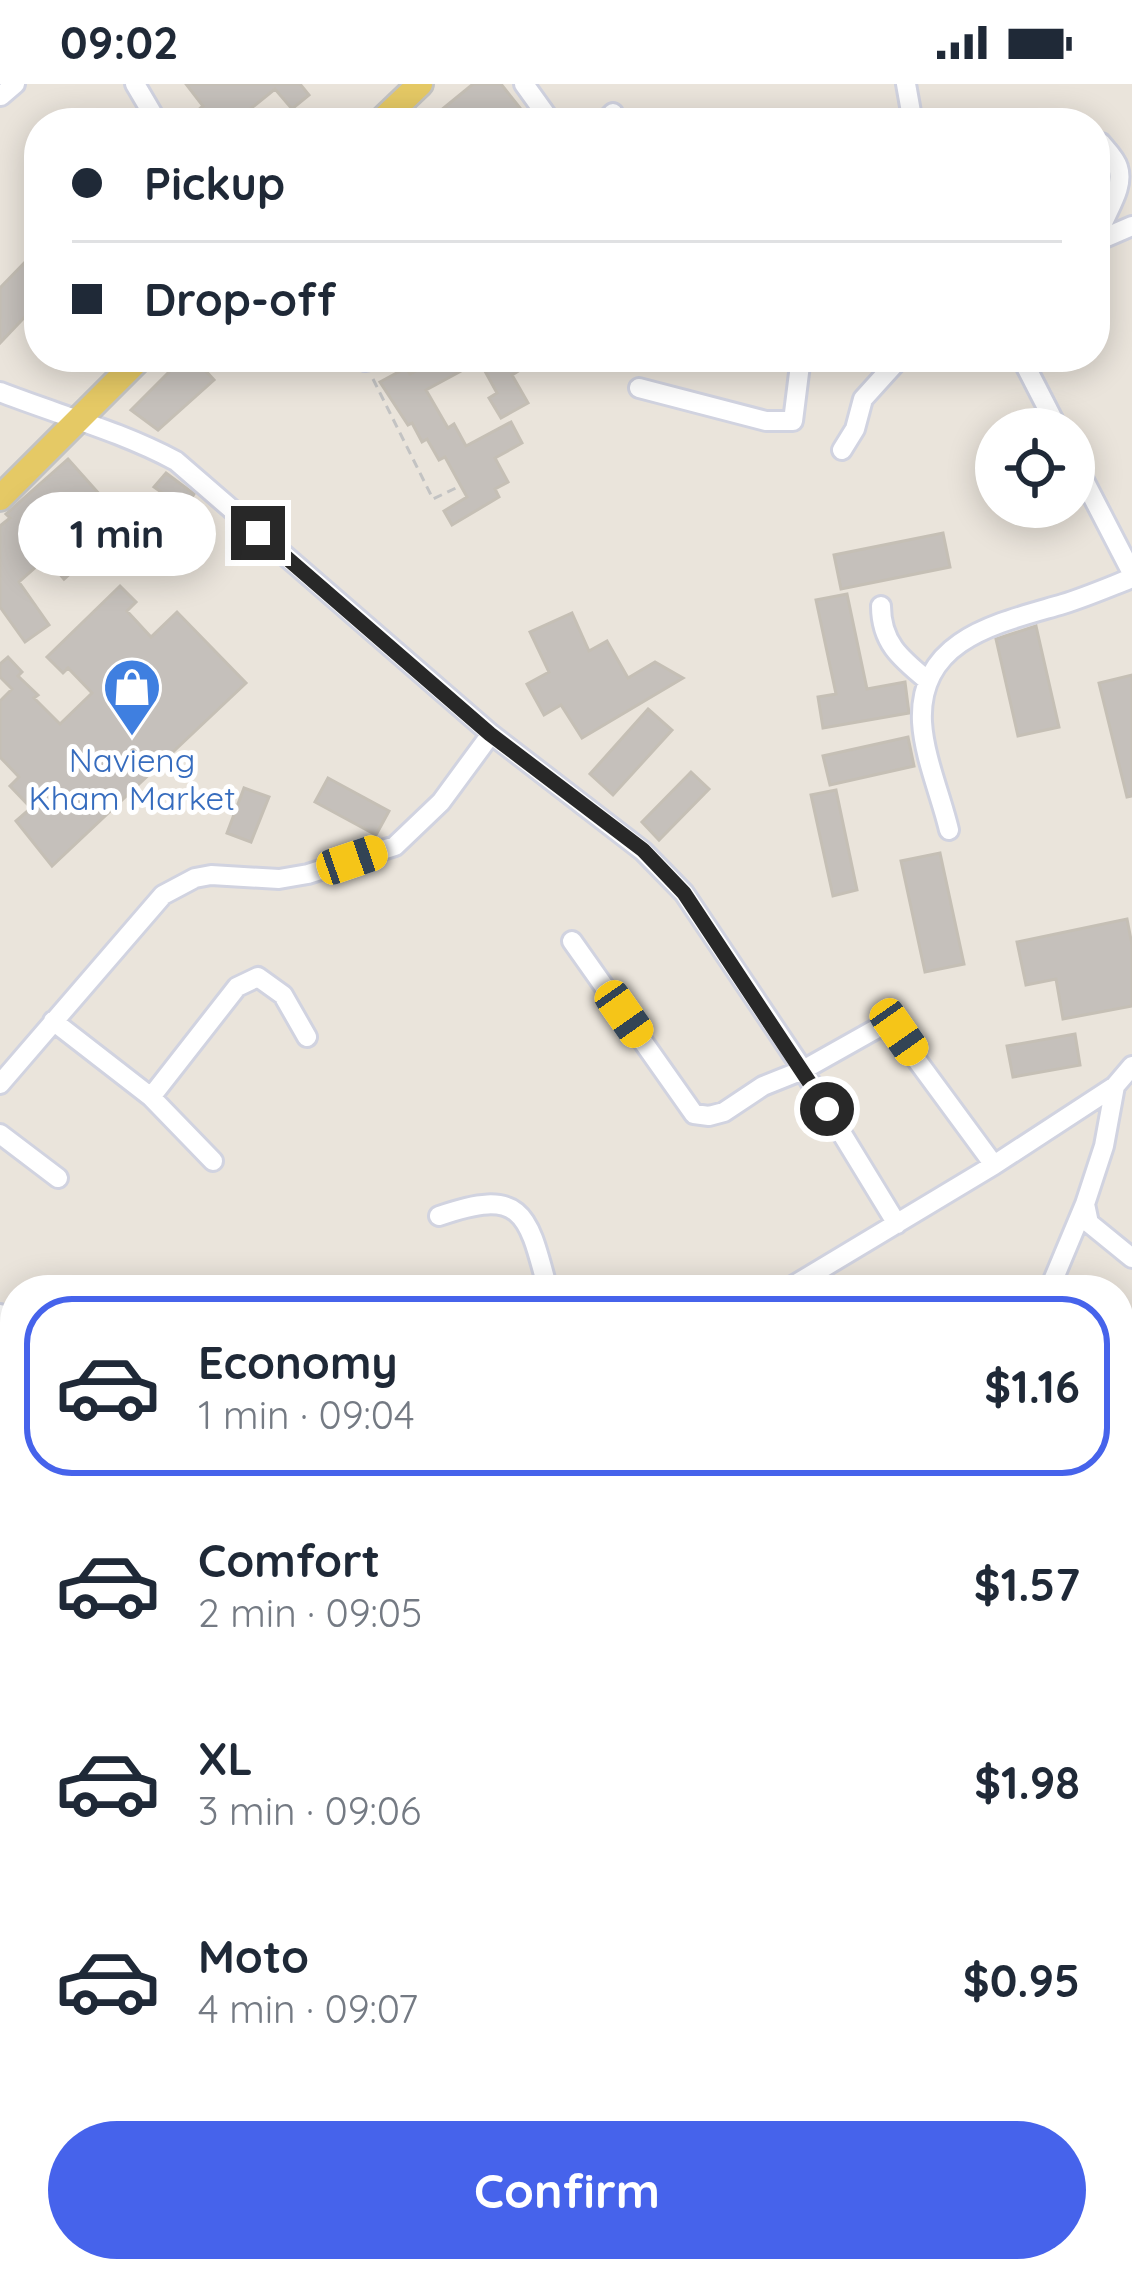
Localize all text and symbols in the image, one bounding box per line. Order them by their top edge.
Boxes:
text: 09:02 [60,14,179,70]
text: Pickup [144,155,285,211]
text: Drop-off [144,271,336,327]
map controls [975,408,1095,528]
button: locate [975,408,1095,528]
callout: 1 min [18,491,216,575]
route end [231,506,285,560]
text: 1 min [70,509,164,558]
shop icon: Navieng Kham Market [101,656,163,738]
place label: Navieng Kham Market [29,739,235,818]
car [312,831,392,889]
car [589,974,659,1054]
car [864,992,934,1072]
route start [800,1082,854,1136]
icon: car [54,1332,162,1440]
text: Economy [198,1334,398,1390]
text: $1.16 [984,1358,1080,1414]
text: 1 min · 09:04 [198,1390,414,1439]
icon: car [54,1530,162,1638]
text: Comfort [198,1532,380,1588]
text: $1.57 [974,1556,1080,1612]
text: 2 min · 09:05 [198,1588,422,1637]
icon: car [54,1728,162,1836]
text: XL [198,1730,253,1786]
text: $1.98 [974,1754,1080,1810]
text: 3 min · 09:06 [198,1786,421,1835]
icon: car [54,1926,162,2034]
text: Moto [198,1928,309,1984]
text: $0.95 [963,1952,1080,2008]
text: 4 min · 09:07 [198,1984,418,2033]
button: Confirm [48,2121,1086,2259]

